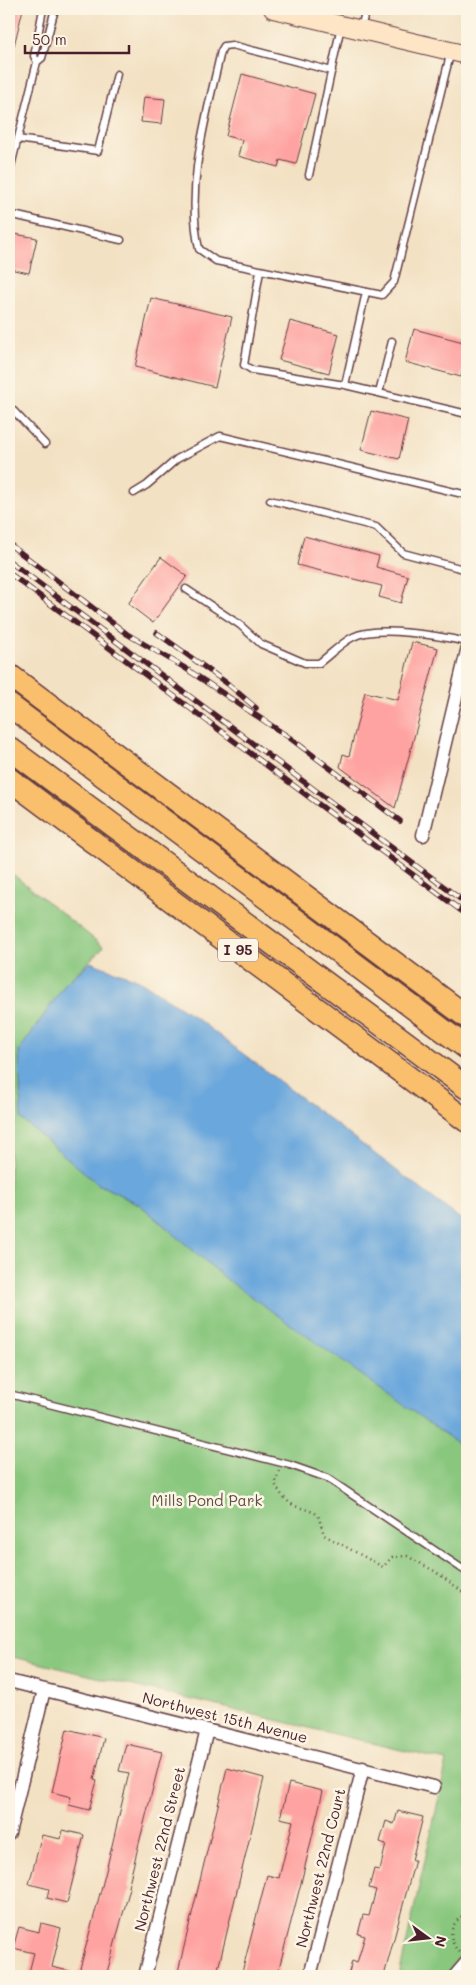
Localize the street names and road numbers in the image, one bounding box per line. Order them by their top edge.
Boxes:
road number: I 95 [218,938,258,962]
street label: Northwest 15th Avenue [141,1687,310,1747]
street label: Northwest 22nd Street [129,1764,189,1933]
street label: Northwest 22nd Court [291,1786,350,1949]

